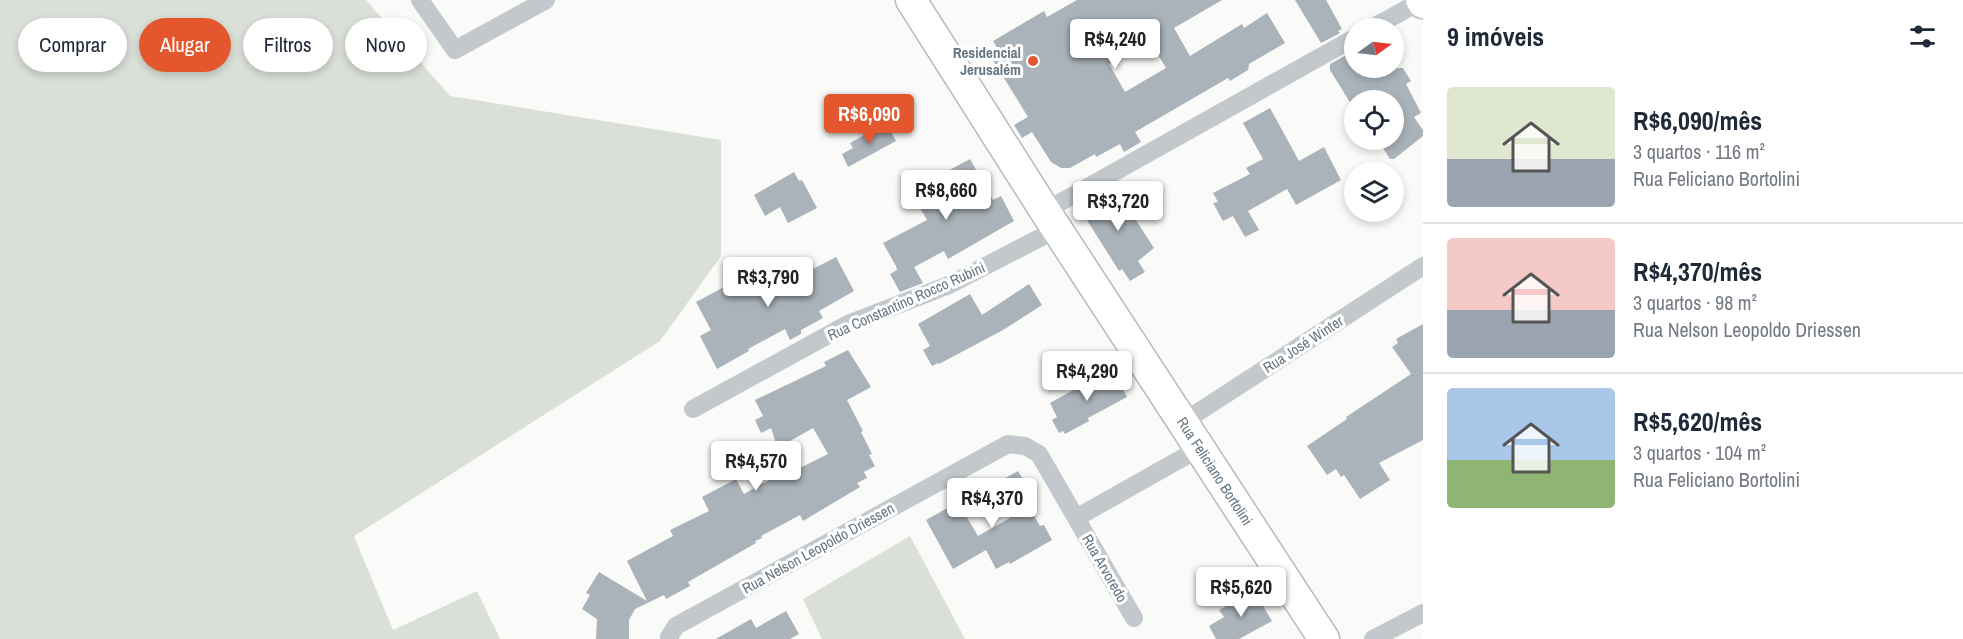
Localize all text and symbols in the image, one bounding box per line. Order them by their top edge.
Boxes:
chip: Comprar [18,18,127,72]
chip: Alugar [139,18,231,72]
chip: Filtros [243,18,333,72]
chip: Novo [345,18,427,72]
north arrow [1344,18,1404,78]
map controls [1344,18,1404,222]
pin: R$4,240 [1060,19,1170,70]
text: 9 imóveis [1447,19,1544,54]
icon: filters [1906,20,1939,53]
text: R$4,240 [1084,25,1146,52]
place label: Residencial Jerusalém [953,42,1021,80]
marker: Residencial Jerusalém [1026,54,1040,68]
button: locate [1344,90,1404,150]
pin: R$6,090 [814,94,924,145]
text: R$6,090 [838,100,900,127]
text: R$6,090/mês [1633,103,1762,138]
icon: home [1495,111,1567,183]
text: 3 quartos · 116 m² [1633,138,1765,165]
button: layers [1344,162,1404,222]
text: Rua Feliciano Bortolini [1633,165,1800,192]
pin: R$8,660 [891,170,1001,221]
text: R$8,660 [915,176,977,203]
pin: R$3,720 [1063,181,1173,232]
text: R$3,720 [1087,187,1149,214]
text: R$4,370/mês [1633,254,1762,289]
pin: R$3,790 [713,257,823,308]
street label: Rua Constantino Rocco Rubini [824,257,988,345]
icon: home [1495,262,1567,334]
text: R$3,790 [737,263,799,290]
text: 3 quartos · 98 m² [1633,289,1757,316]
street label: Rua José Winter [1259,310,1347,378]
text: Rua Nelson Leopoldo Driessen [1633,316,1861,343]
pin: R$4,290 [1032,351,1142,402]
text: R$4,290 [1056,357,1118,384]
text: R$5,620/mês [1633,404,1762,439]
icon: home [1495,412,1567,484]
street label: Rua Feliciano Bortolini [1172,413,1258,529]
text: 3 quartos · 104 m² [1633,439,1766,466]
pin: R$4,570 [701,441,811,492]
text: R$4,570 [725,447,787,474]
text: Rua Feliciano Bortolini [1633,466,1800,493]
pin: R$4,370 [937,478,1047,529]
text: R$4,370 [961,484,1023,511]
street label: Rua Nelson Leopoldo Driessen [738,497,898,599]
street label: Rua Arvoredo [1077,530,1133,606]
pin: R$5,620 [1186,567,1296,618]
text: R$5,620 [1210,573,1272,600]

